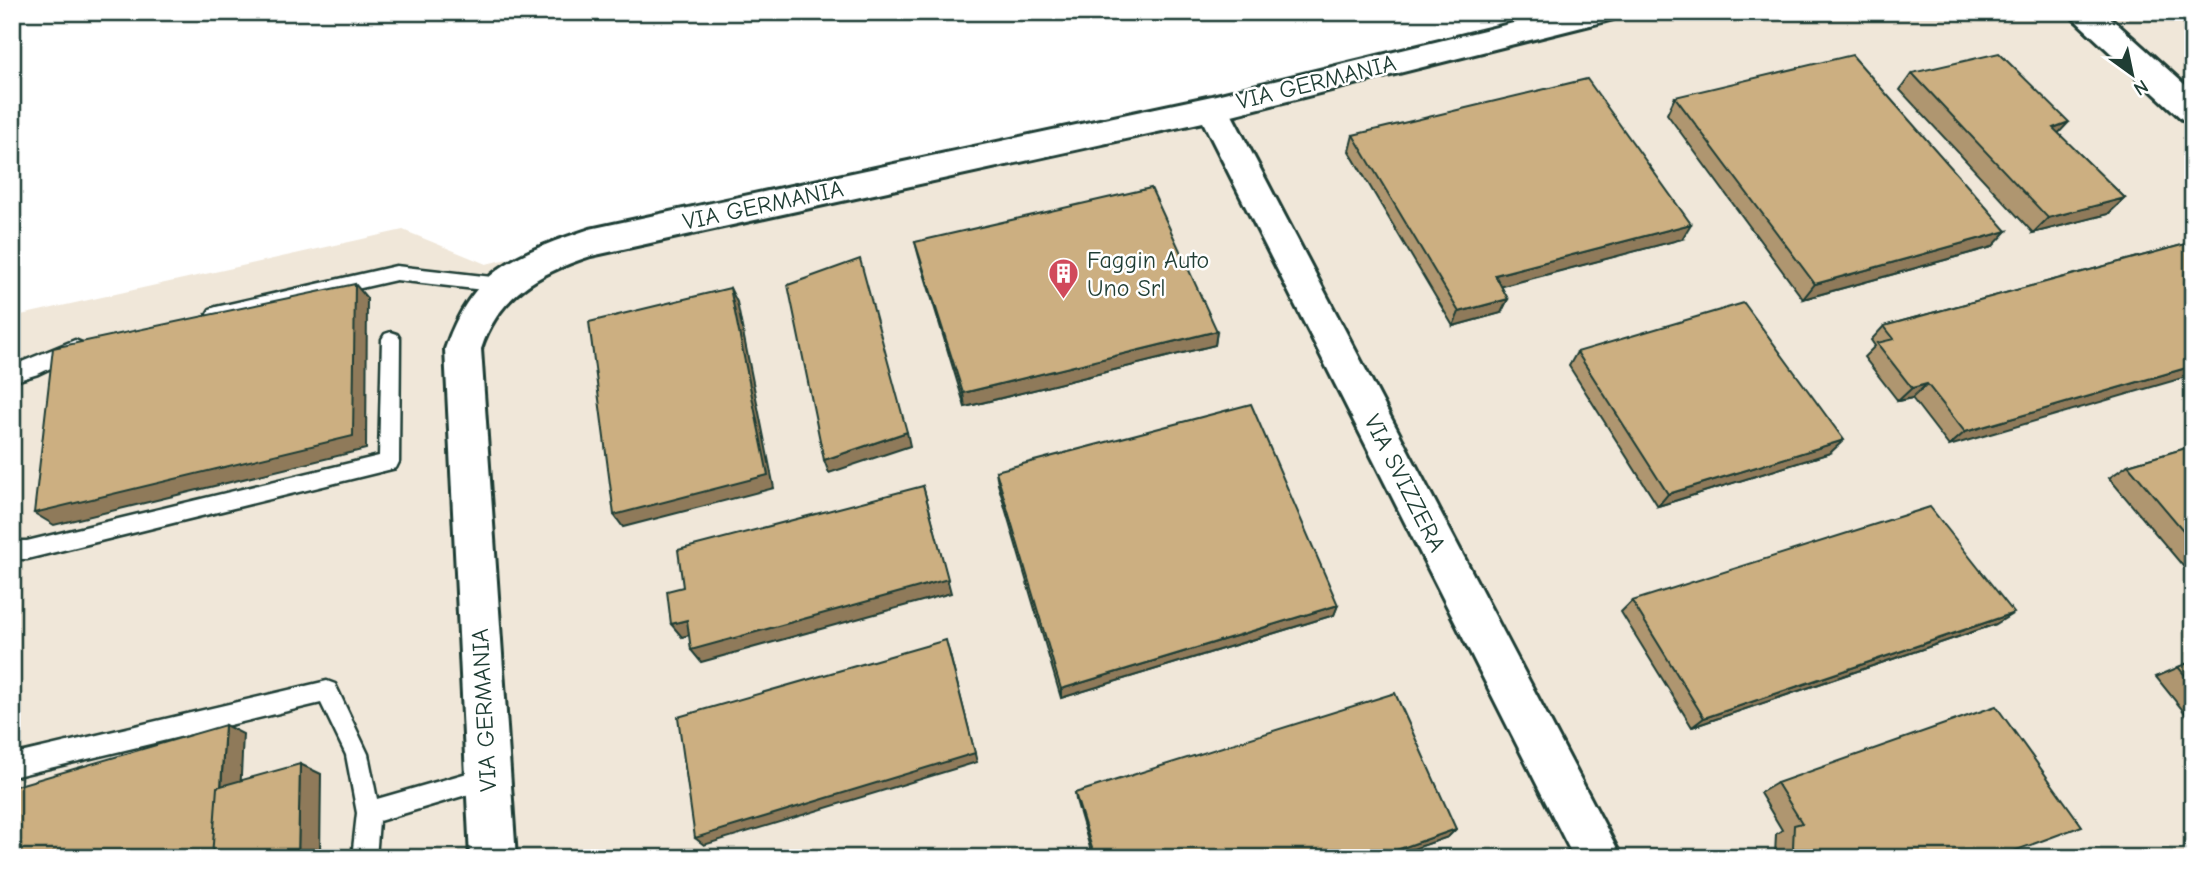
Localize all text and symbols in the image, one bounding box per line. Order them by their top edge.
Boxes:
north arrow [2096,38,2166,108]
street label: VIA GERMANIA [1233,49,1399,115]
text: N [2130,75,2152,100]
street label: VIA GERMANIA [680,174,846,236]
place label: Faggin Auto Uno Srl [1087,246,1209,302]
building icon: Faggin Auto Uno Srl [1047,257,1081,301]
street label: VIA SVIZZERA [1358,410,1452,556]
street label: VIA GERMANIA [466,628,502,792]

